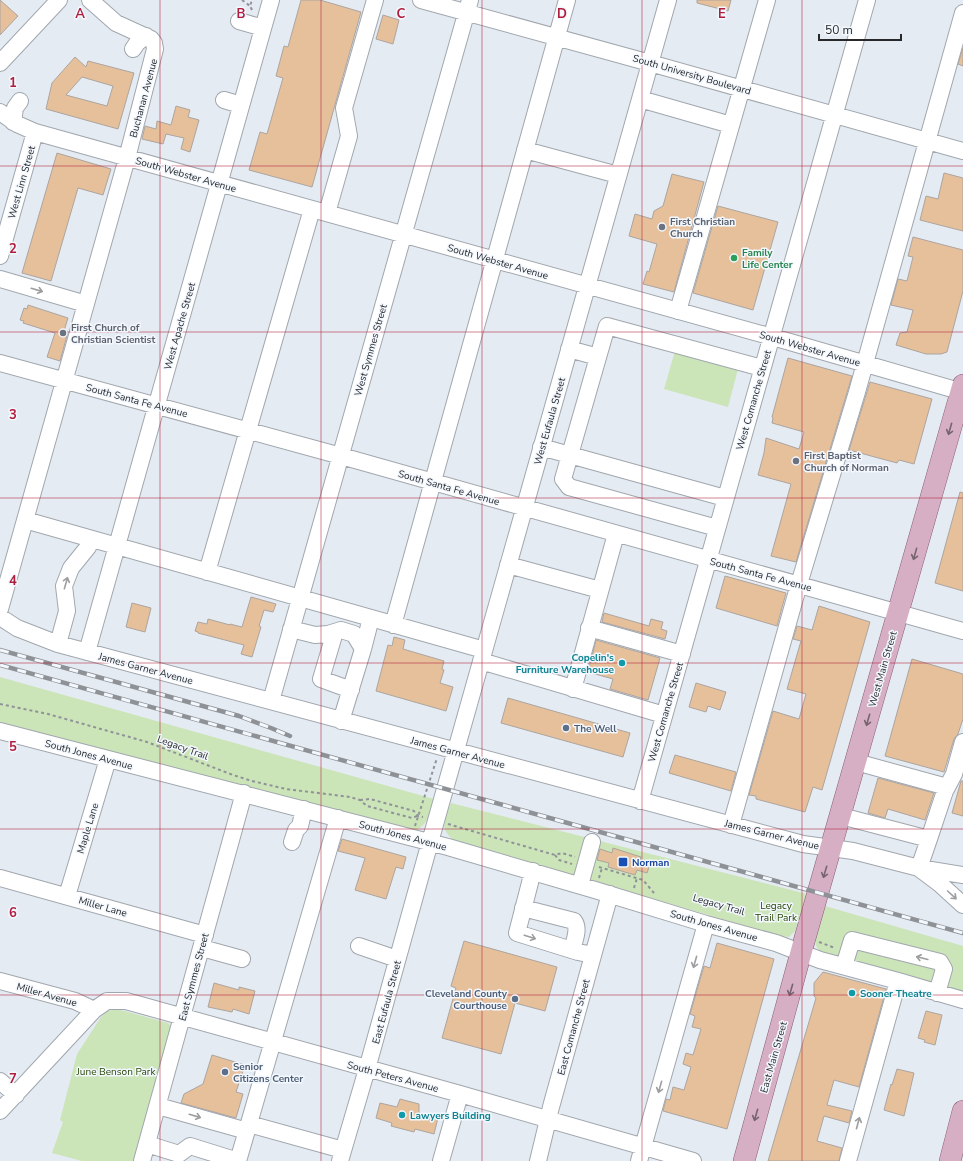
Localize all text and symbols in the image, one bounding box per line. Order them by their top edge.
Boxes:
text: A [75,5,85,23]
text: B [237,5,246,23]
text: C [397,5,406,23]
text: D [557,5,567,23]
text: E [718,5,726,23]
scale bar [819,16,901,42]
text: 50 m [825,22,853,38]
street label: South University Boulevard [631,51,753,99]
street label: Buchanan Avenue [127,57,161,139]
text: 1 [9,74,17,92]
street label: West Linn Street [5,144,39,221]
street label: South Webster Avenue [134,154,238,196]
place label: First Christian Church [670,215,735,241]
marker: First Christian Church [657,222,667,232]
text: 2 [9,240,17,258]
street label: South Webster Avenue [446,241,550,283]
place label: Family Life Center [742,246,793,272]
marker: Family Life Center [729,253,739,263]
street label: West Apache Street [161,280,199,372]
one-way arrow [31,287,44,294]
street label: West Symmes Street [351,302,391,398]
place label: First Church of Christian Scientist [71,321,155,347]
marker: First Church of Christian Scientist [58,328,68,338]
street label: South Webster Avenue [758,328,862,370]
street label: West Comanche Street [733,348,775,452]
street label: West Eufaula Street [531,375,569,467]
street label: South Santa Fe Avenue [84,381,189,421]
text: 3 [9,406,17,424]
one-way arrow [946,423,953,436]
place label: First Baptist Church of Norman [804,449,889,475]
marker: First Baptist Church of Norman [791,456,801,466]
street label: South Santa Fe Avenue [396,467,501,509]
one-way arrow [911,548,918,561]
street label: South Santa Fe Avenue [708,555,813,595]
text: 4 [9,572,17,590]
one-way arrow [63,576,70,589]
street label: West Main Street [865,629,901,709]
street label: James Garner Avenue [96,649,194,688]
place label: Copelin's Furniture Warehouse [516,651,615,677]
marker: Copelin's Furniture Warehouse [617,658,627,668]
street label: West Comanche Street [645,660,687,764]
one-way arrow [864,713,871,726]
place label: The Well [574,722,617,736]
marker: The Well [561,723,571,733]
street label: Legacy Trail [155,732,210,764]
street label: James Garner Avenue [408,733,506,772]
street label: South Jones Avenue [43,737,134,773]
text: 5 [9,738,17,756]
street label: Maple Lane [74,801,102,855]
street label: James Garner Avenue [722,816,821,854]
street label: South Jones Avenue [357,818,448,854]
marker: Norman [617,856,629,868]
place label: Norman [632,856,669,870]
one-way arrow [821,865,828,878]
one-way arrow [947,890,957,899]
street label: Legacy Trail [691,891,746,919]
street label: Miller Lane [77,893,129,921]
park label: Legacy Trail Park [755,899,798,925]
text: 6 [9,904,17,922]
street label: South Jones Avenue [668,907,759,945]
street label: East Symmes Street [176,931,213,1023]
one-way arrow [523,934,536,941]
one-way arrow [915,953,928,961]
one-way arrow [691,955,699,968]
street label: East Eufaula Street [369,959,405,1045]
street label: East Comanche Street [554,977,594,1077]
street label: Miller Avenue [15,980,79,1010]
one-way arrow [787,983,794,996]
place label: Cleveland County Courthouse [425,987,508,1013]
place label: Sooner Theatre [860,987,932,1001]
marker: Sooner Theatre [847,988,857,998]
marker: Cleveland County Courthouse [510,994,520,1004]
street label: East Main Street [757,1020,791,1095]
street label: South Peters Avenue [345,1058,440,1096]
place label: Senior Citizens Center [233,1060,303,1086]
park label: June Benson Park [76,1065,156,1079]
marker: Senior Citizens Center [220,1067,230,1077]
text: 7 [9,1070,17,1088]
one-way arrow [656,1080,663,1093]
place label: Lawyers Building [410,1109,491,1123]
one-way arrow [752,1109,760,1122]
marker: Lawyers Building [397,1110,407,1120]
one-way arrow [188,1113,201,1120]
one-way arrow [855,1117,862,1130]

